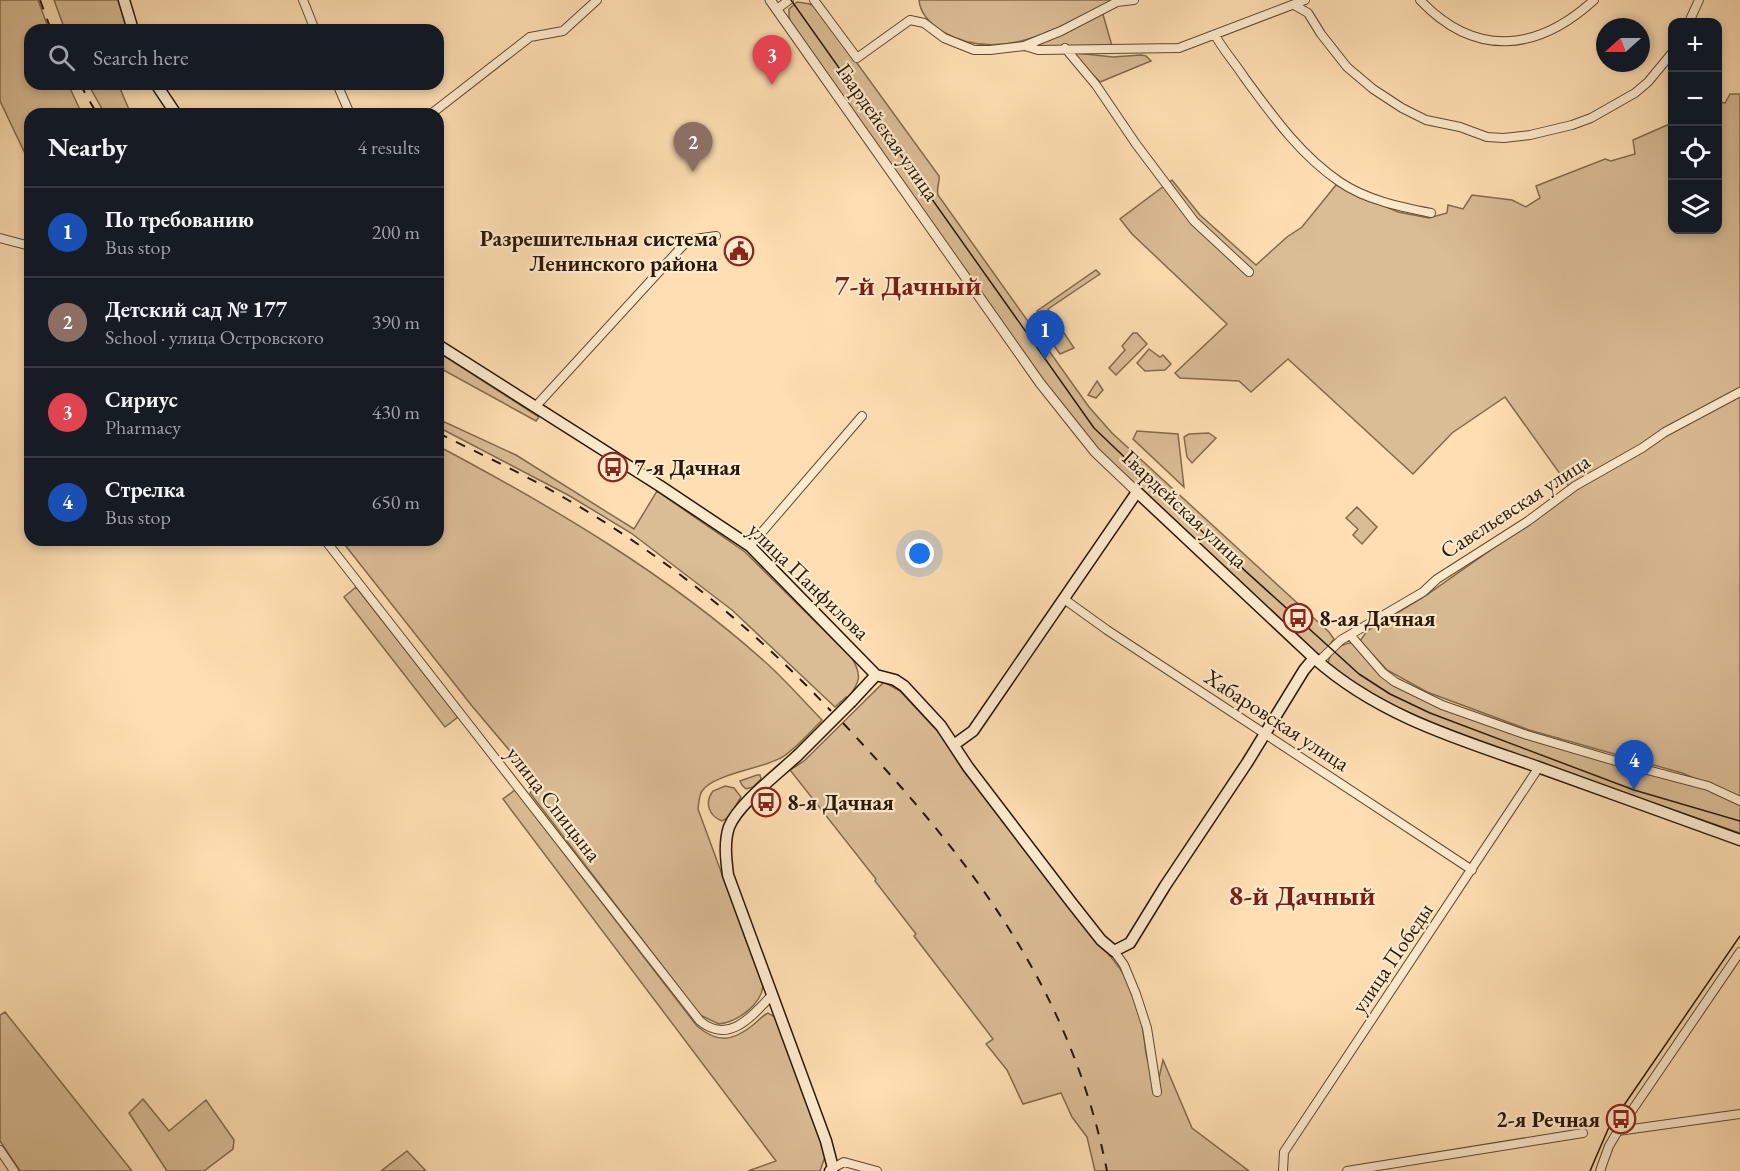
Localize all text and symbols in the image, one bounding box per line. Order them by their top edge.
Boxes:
north arrow [1596,18,1650,72]
map controls [1668,18,1722,234]
button: + [1668,18,1722,72]
search box [24,24,444,90]
pin: 3 [752,36,792,85]
icon: search [45,41,78,74]
text: Search here [93,43,188,72]
street label: Гвардейская улица [830,58,946,207]
button: − [1668,72,1722,126]
pin: 2 [674,122,712,172]
button: locate [1668,126,1722,180]
text: Nearby [48,130,128,164]
text: 4 results [357,134,420,160]
button: layers [1668,180,1722,234]
text: По требованию [105,205,254,234]
text: 1 [62,219,73,245]
text: 200 m [372,219,420,245]
place label: Разрешительная система Ленинского района [480,224,718,278]
text: Bus stop [105,234,171,260]
public building icon: Разрешительная система Ленинского района [723,235,755,267]
district label: 7-й Дачный [835,267,981,303]
text: Детский сад № 177 [105,295,287,324]
text: 2 [62,309,73,335]
text: 390 m [372,309,420,335]
pin: 1 [1026,310,1064,360]
text: School · улица Островского [105,324,324,350]
text: Сириус [105,385,178,414]
text: 3 [62,399,73,425]
text: 430 m [372,399,420,425]
text: Pharmacy [105,414,181,440]
street label: Гвардейская улица [1116,443,1254,575]
street label: Савельевская улица [1435,447,1596,565]
bus stop icon: 7-я Дачная [597,451,629,483]
place label: 7-я Дачная [634,453,741,482]
text: Стрелка [105,475,185,504]
text: 4 [62,489,73,515]
text: 650 m [372,489,420,515]
text: Bus stop [105,504,171,530]
street label: улица Панфилова [742,516,876,647]
your location [905,539,934,568]
bus stop icon: 8-ая Дачная [1282,602,1314,634]
place label: 8-ая Дачная [1319,604,1436,633]
street label: Хабаровская улица [1198,662,1355,778]
street label: улица Спицына [500,740,608,868]
pin: 4 [1614,740,1654,790]
bus stop icon: 8-я Дачная [750,786,782,818]
place label: 8-я Дачная [787,788,894,817]
district label: 8-й Дачный [1229,877,1375,913]
street label: улица Победы [1344,897,1440,1019]
bus stop icon: 2-я Речная [1605,1103,1637,1135]
place label: 2-я Речная [1496,1105,1600,1134]

